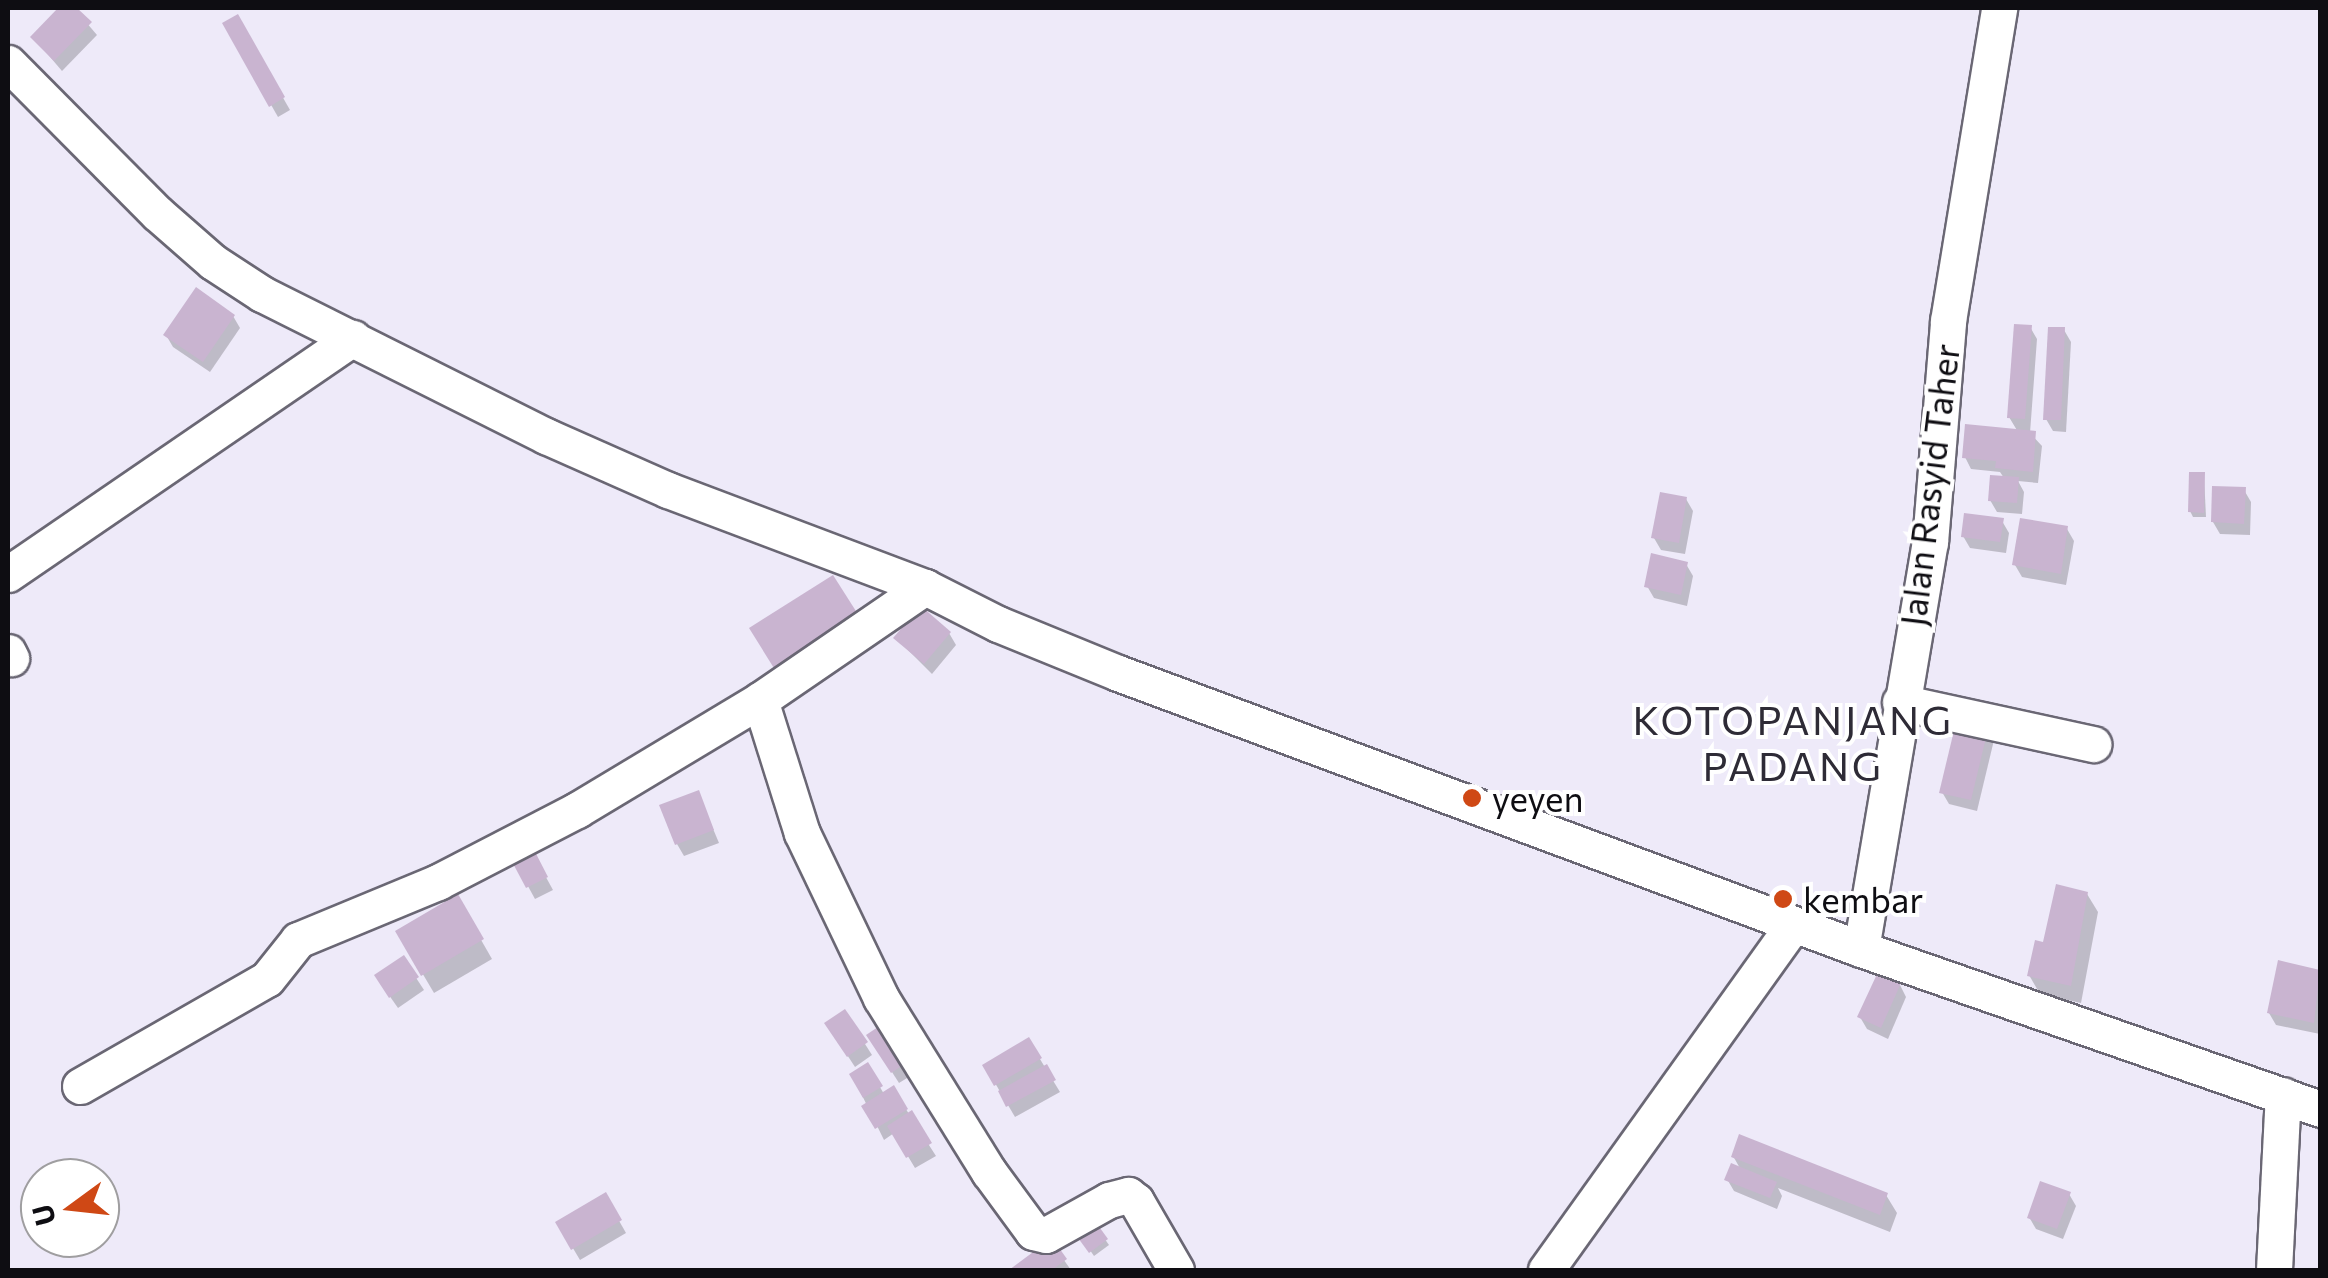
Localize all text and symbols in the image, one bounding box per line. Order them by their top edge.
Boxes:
street label: Jalan Rasyid Taher [1891,342,1967,628]
district label: KOTOPANJANG PADANG [1633,695,1953,789]
place label: yeyen [1492,777,1584,819]
marker: yeyen [1461,787,1483,809]
place label: kembar [1803,878,1923,920]
marker: kembar [1772,888,1794,910]
north arrow [20,1158,120,1258]
text: U [24,1201,62,1230]

